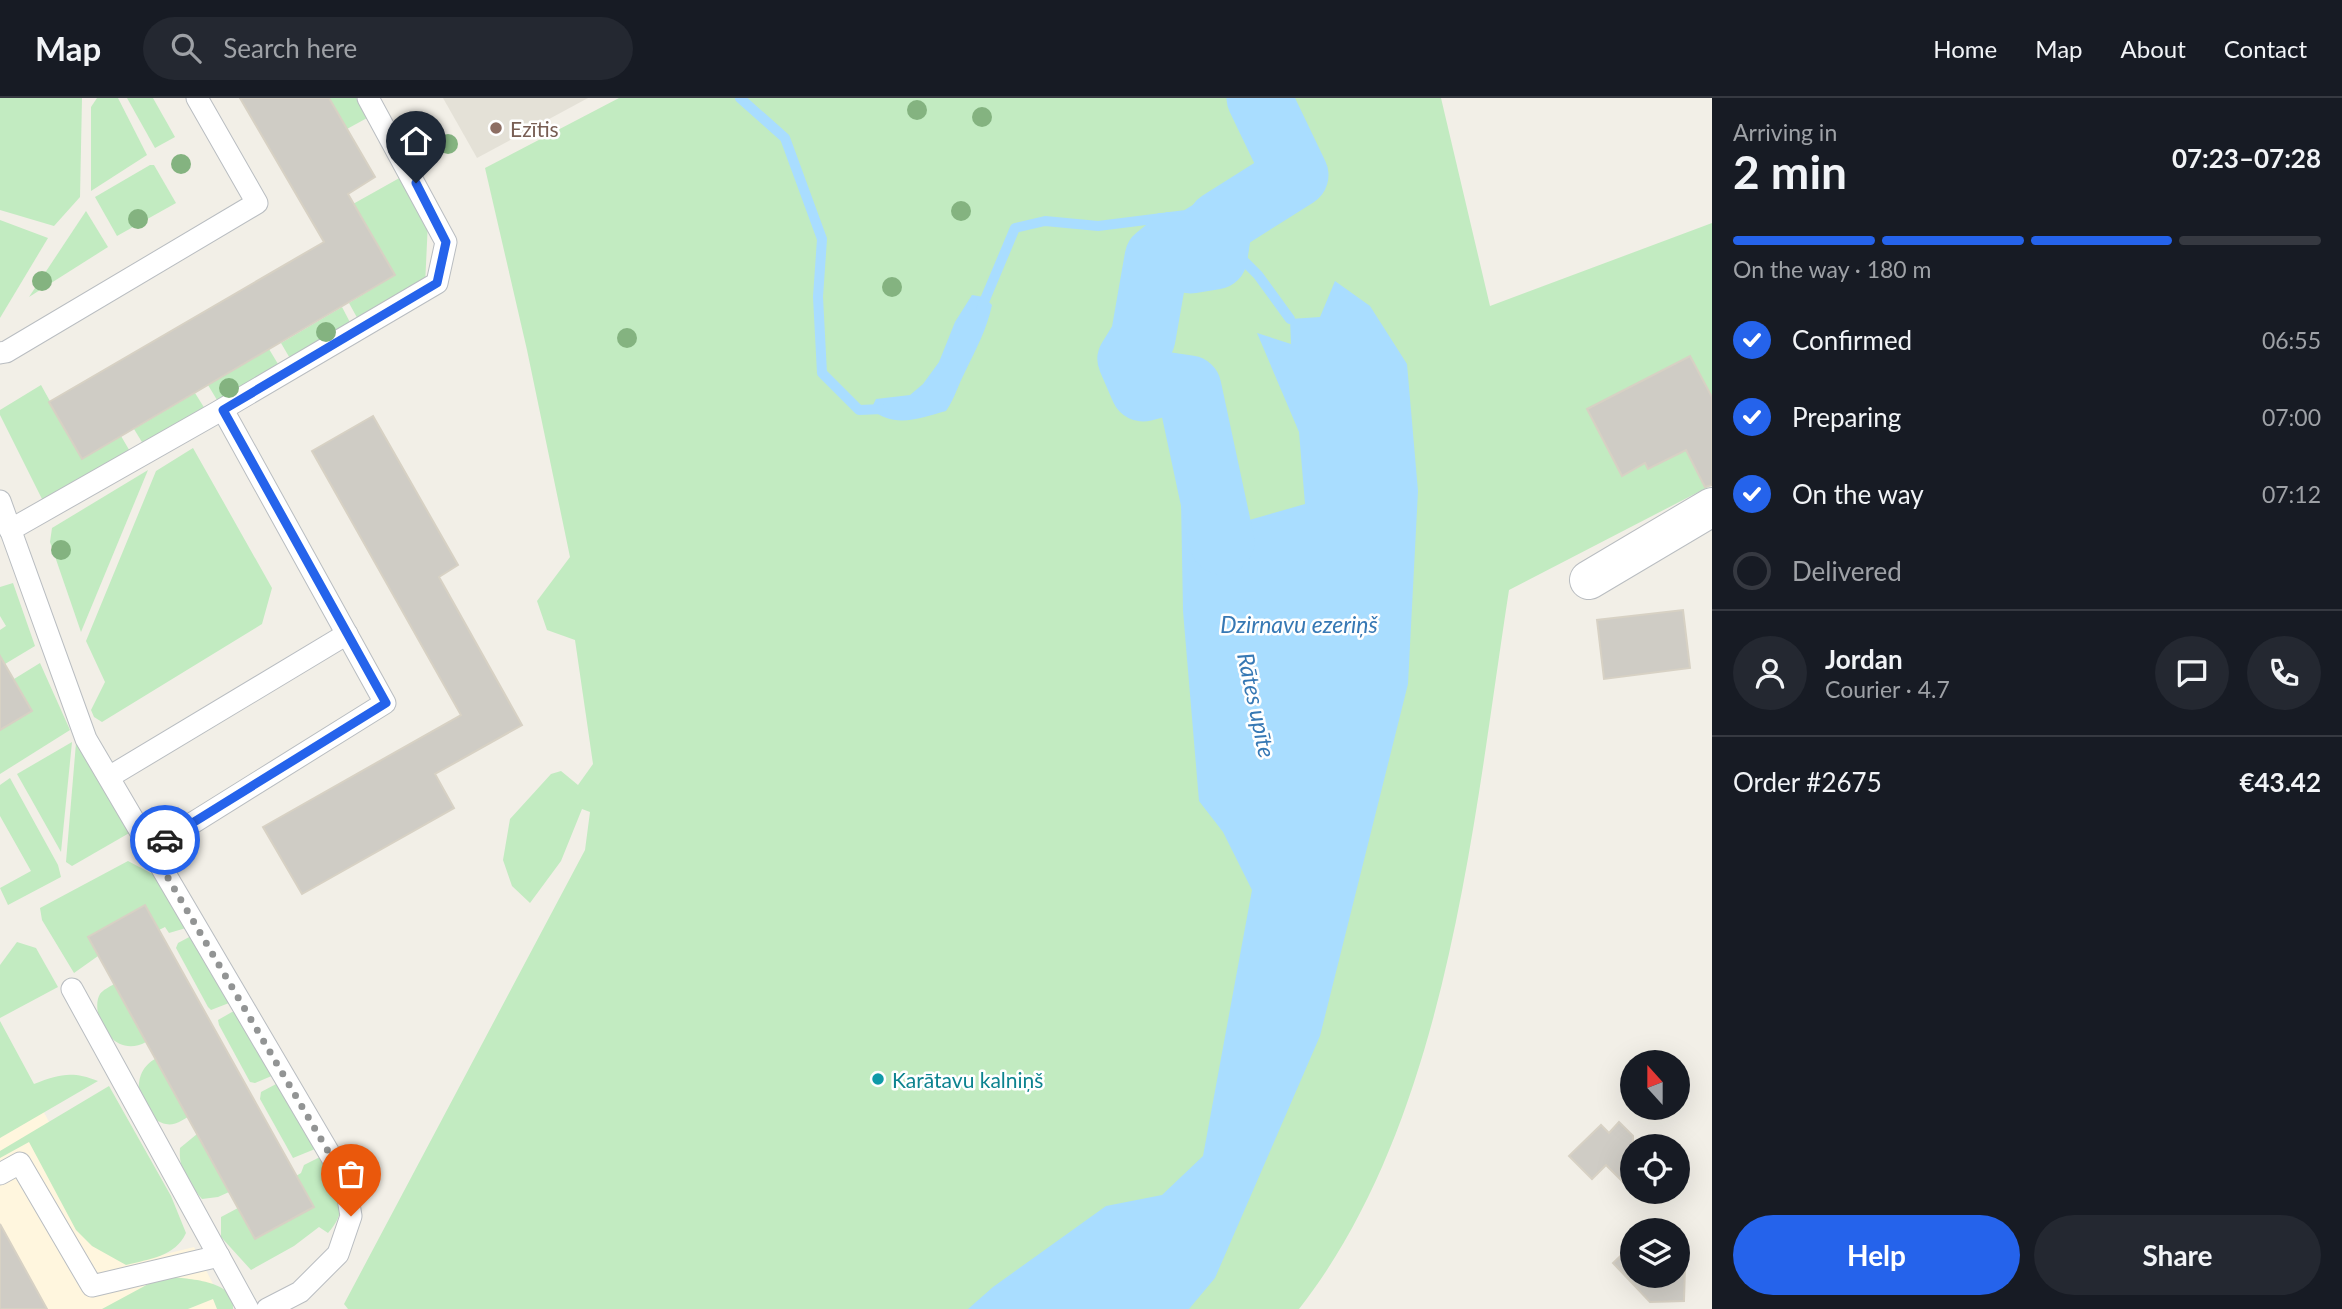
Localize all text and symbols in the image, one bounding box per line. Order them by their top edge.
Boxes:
search box [143,17,633,80]
text: Map [35,28,101,68]
icon: search [167,29,205,67]
text: Search here [223,32,357,64]
text: Home [1933,34,1997,63]
text: Map [2035,34,2083,63]
text: About [2121,34,2186,63]
text: Contact [2224,34,2307,63]
pin [386,111,446,183]
place label: Ezītis [510,116,559,141]
text: Arriving in [1733,118,1837,146]
marker: Ezītis [488,120,504,136]
icon: home [397,122,435,160]
text: 07:23–07:28 [2172,142,2321,174]
text: 2 min [1733,144,1847,199]
text: On the way · 180 m [1733,255,1932,283]
icon: check [1733,321,1771,359]
text: Confirmed [1792,324,1912,356]
text: 06:55 [2262,326,2321,354]
icon: check [1733,398,1771,436]
text: Preparing [1792,401,1901,433]
text: 07:00 [2262,403,2321,431]
icon: check [1733,475,1771,513]
text: On the way [1792,478,1924,510]
text: 07:12 [2262,480,2321,508]
text: Delivered [1792,555,1902,587]
water label: Dzirnavu ezeriņš [1220,610,1379,638]
button: person [1733,636,1807,710]
button: chat [2155,636,2229,710]
button: phone [2247,636,2321,710]
text: Jordan [1825,643,1903,675]
water label: Rātes upīte [1232,650,1282,760]
text: Courier · 4.7 [1825,675,1950,703]
text: Order #2675 [1733,766,1882,798]
text: €43.42 [2239,766,2321,798]
courier [130,805,200,875]
icon: car [146,821,184,859]
north arrow [1620,1050,1690,1120]
map controls [1620,1050,1690,1288]
place label: Karātavu kalniņš [892,1067,1043,1092]
marker: Karātavu kalniņš [870,1071,886,1087]
button: locate [1620,1134,1690,1204]
pin [321,1144,381,1216]
icon: bag [332,1155,370,1193]
button: Help [1733,1215,2020,1295]
button: Share [2034,1215,2321,1295]
button: layers [1620,1218,1690,1288]

